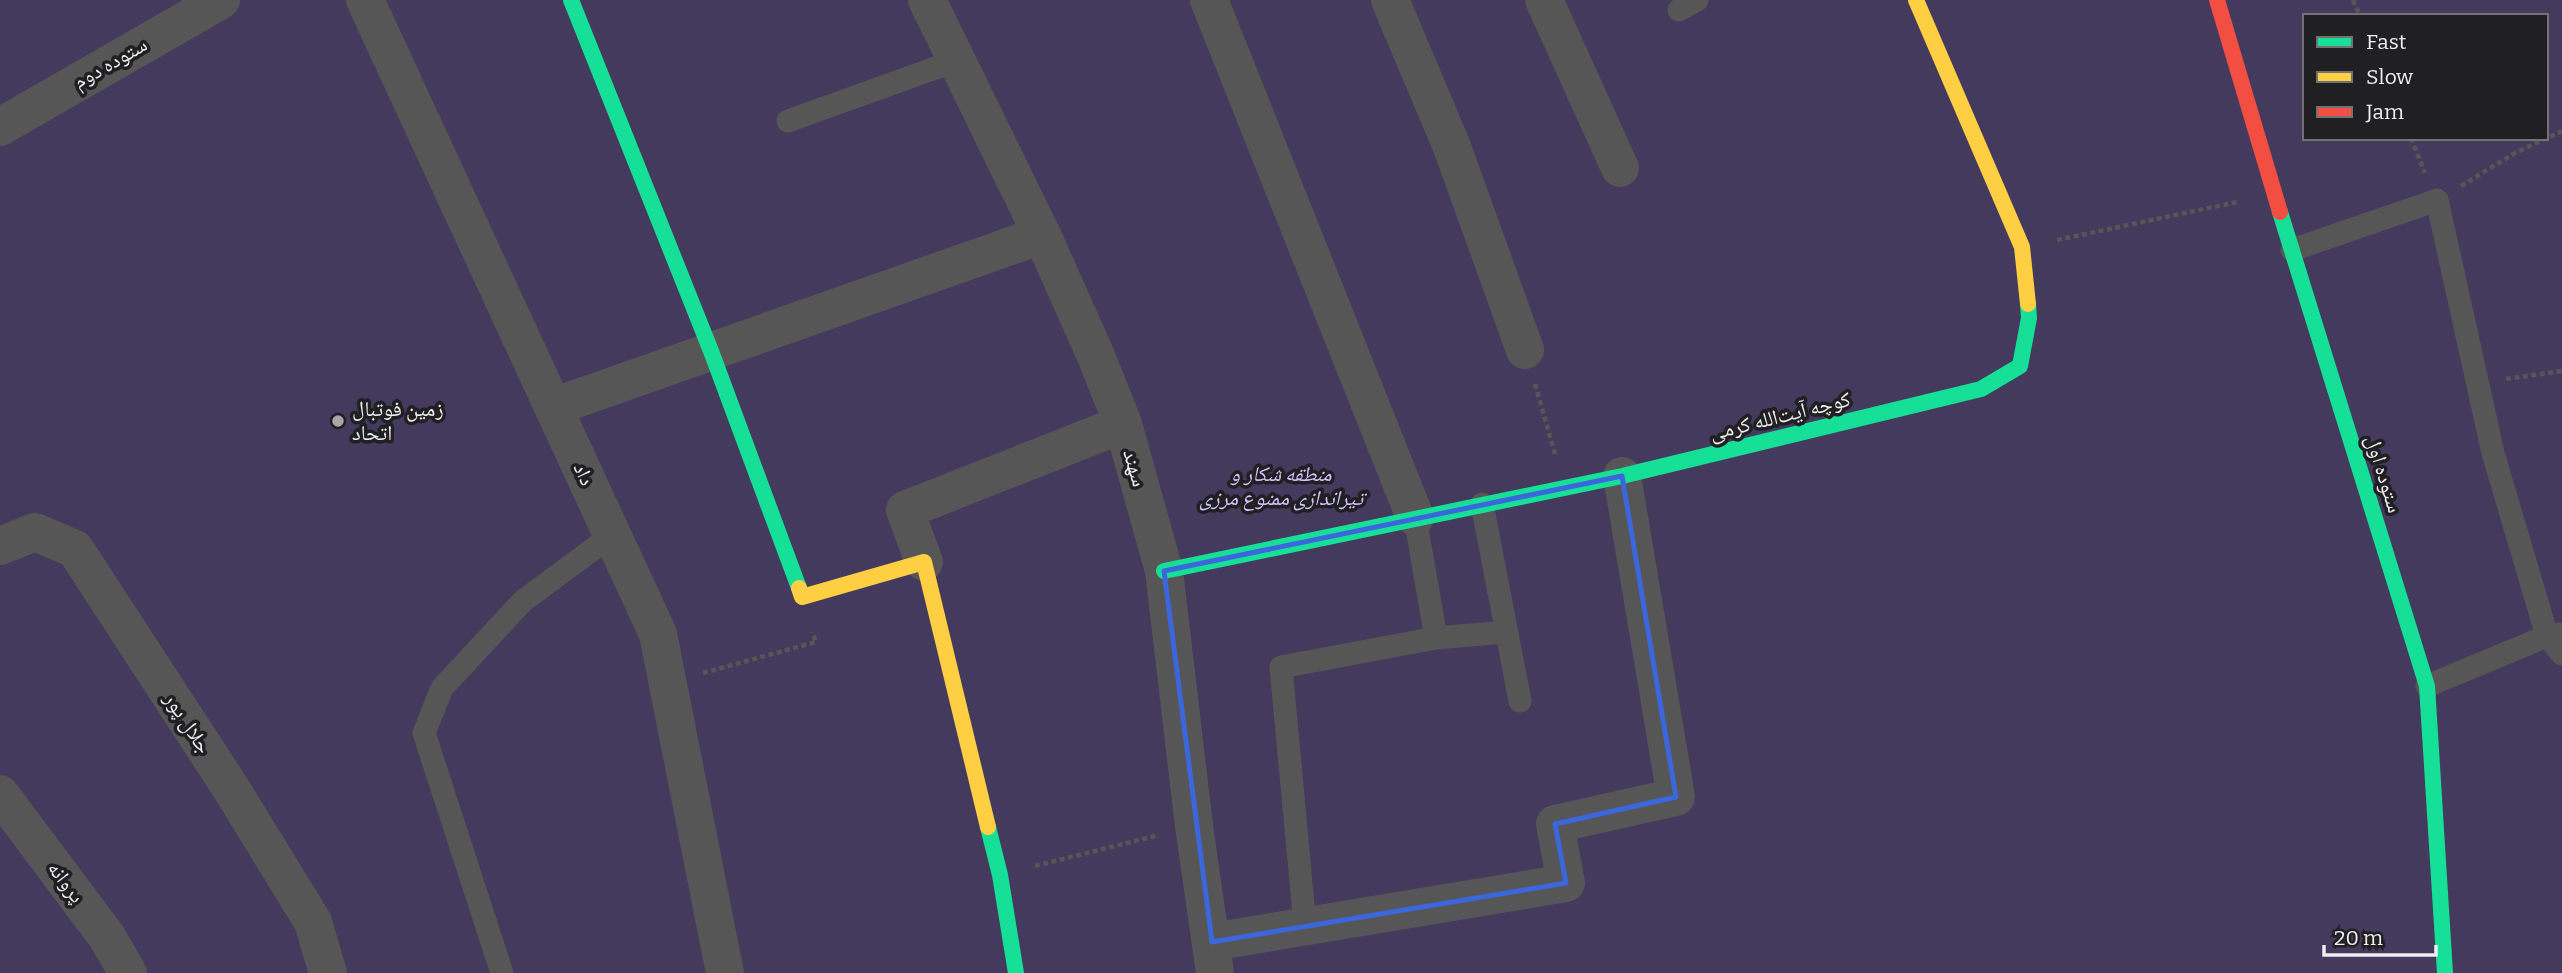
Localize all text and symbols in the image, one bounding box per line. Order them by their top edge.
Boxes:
legend [2303,14,2548,140]
text: Fast [2366,29,2407,55]
street label: ستوده دوم [68,31,152,95]
text: Slow [2366,64,2413,90]
text: Jam [2365,99,2404,125]
street label: کوچه آیت‌الله کرمی [1707,386,1853,446]
place label: زمین فوتبال اتحاد [352,396,444,446]
marker: زمین فوتبال اتحاد [330,413,346,429]
street label: ستوده اول [2360,432,2408,516]
street label: سهند [1117,446,1153,490]
street label: داد [567,458,601,490]
park label: منطقه شکار و تیراندازی ممنوع مرزی [1199,461,1368,511]
street label: جلال پور [158,687,217,759]
street label: پروانه [42,856,90,908]
scale bar [2324,914,2436,958]
text: 20 m [2334,925,2383,951]

